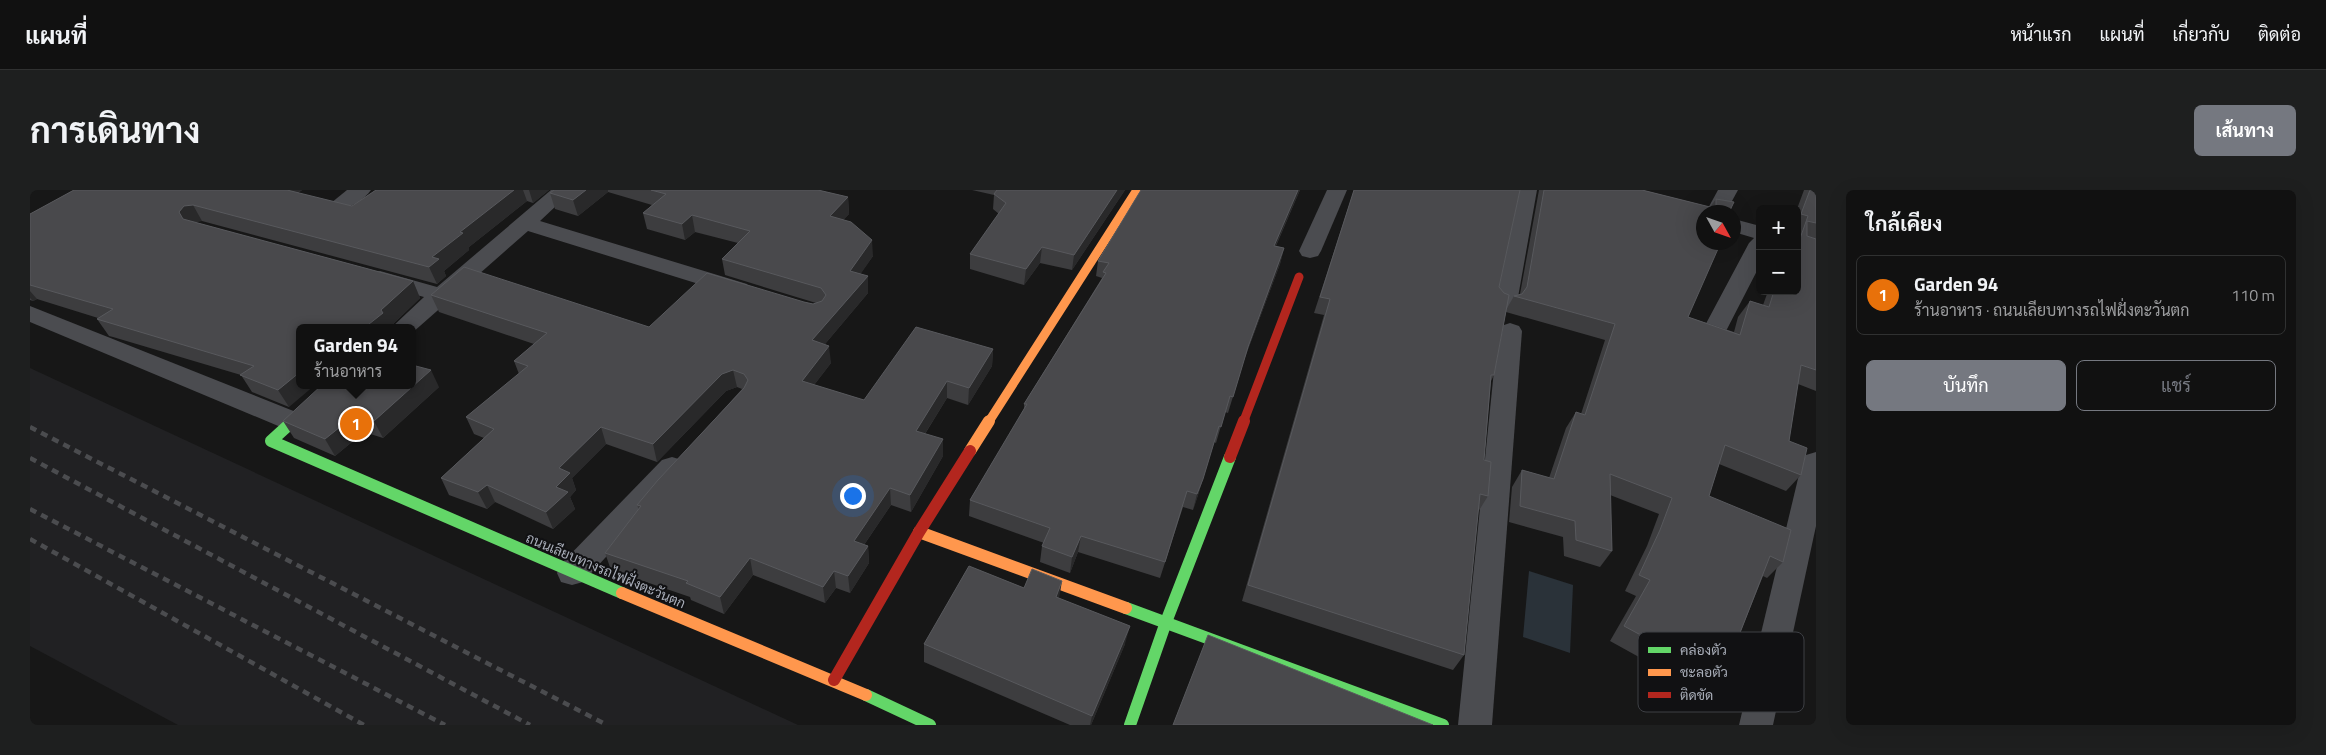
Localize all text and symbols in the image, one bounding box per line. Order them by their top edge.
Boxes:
text: แผนที่ [25,17,87,53]
text: หน้าแรก [2010,21,2072,48]
text: แผนที่ [2100,21,2144,48]
text: เกี่ยวกับ [2172,21,2230,48]
text: ติดต่อ [2258,21,2301,48]
text: การเดินทาง [30,103,200,157]
button: เส้นทาง [2194,105,2296,156]
north arrow [1696,205,1741,250]
map controls [1756,205,1801,295]
button: + [1756,205,1801,250]
text: ใกล้เคียง [1866,207,1942,239]
button: − [1756,250,1801,295]
text: Garden 94 [1914,269,1998,298]
text: 1 [1879,283,1887,307]
text: 110 m [2231,283,2275,307]
text: ร้านอาหาร · ถนนเลียบทางรถไฟฝั่งตะวันตก [1914,298,2190,322]
popup [296,324,416,389]
text: Garden 94 [314,330,398,359]
text: ร้านอาหาร [314,359,382,383]
button: บันทึก [1866,360,2066,411]
button: แชร์ [2076,360,2276,411]
pin: 1 [340,405,372,443]
your location [840,483,866,509]
street label: ถนนเลียบทางรถไฟฝั่งตะวันตก [523,526,689,613]
legend [1638,632,1804,712]
text: คล่องตัว [1680,639,1727,660]
text: ชะลอตัว [1680,661,1728,682]
text: ติดขัด [1680,684,1713,705]

